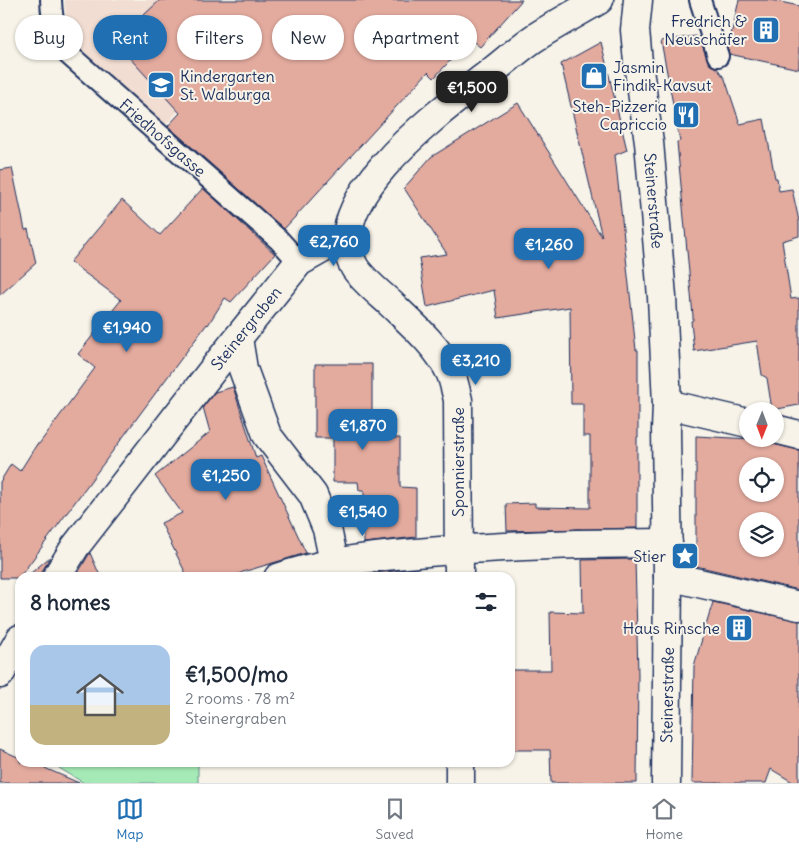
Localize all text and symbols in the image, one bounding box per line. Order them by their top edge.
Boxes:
place label: Fredrich & Neuschäfer [664,11,747,49]
chip: Buy [15,15,83,60]
chip: Rent [93,15,167,60]
chip: Filters [177,15,262,60]
chip: New [272,15,344,60]
chip: Apartment [354,15,477,60]
building icon: Fredrich & Neuschäfer [751,15,781,45]
place label: Jasmin Findik-Kavsut [613,57,712,95]
shop icon: Jasmin Findik-Kavsut [579,61,609,91]
place label: Kindergarten St. Walburga [180,66,275,104]
school or university icon: Kindergarten St. Walburga [146,70,176,100]
pin: €1,500 [431,70,513,113]
text: €1,500 [447,77,497,97]
street label: Friedhofsgasse [116,94,210,181]
place label: Steh-Pizzeria Capriccio [573,96,667,134]
restaurant icon: Steh-Pizzeria Capriccio [671,100,701,130]
street label: Steinerstraße [640,152,668,249]
pin: €2,760 [293,224,375,267]
pin: €1,260 [508,228,590,270]
text: €2,760 [309,231,359,251]
text: €1,260 [525,234,573,254]
street label: Steinergraben [206,282,285,374]
pin: €1,940 [86,310,168,353]
text: €1,940 [103,317,151,337]
pin: €3,210 [435,344,517,386]
text: €3,210 [452,350,500,370]
north arrow [739,402,784,448]
map controls [739,402,784,557]
street label: Sponnierstraße [448,407,468,517]
pin: €1,870 [322,408,404,451]
text: €1,870 [339,415,387,435]
button: locate [739,457,784,502]
pin: €1,250 [185,458,267,501]
text: €1,250 [202,465,250,485]
pin: €1,540 [322,494,404,537]
text: €1,540 [339,501,387,521]
button: layers [739,512,784,557]
place icon: Stier [670,541,700,571]
place label: Stier [633,546,666,566]
icon: filters [472,588,500,616]
text: 8 homes [30,589,110,616]
building icon: Haus Rinsche [724,613,754,643]
place label: Haus Rinsche [623,618,720,638]
street label: Steinerstraße [656,647,678,743]
text: €1,500/mo [185,661,288,688]
icon: home [70,665,130,725]
text: 2 rooms · 78 m² [185,688,295,708]
text: Steinergraben [185,708,286,728]
tab: Map [116,795,144,843]
tab: Saved [375,795,414,843]
tab: Home [645,795,683,843]

